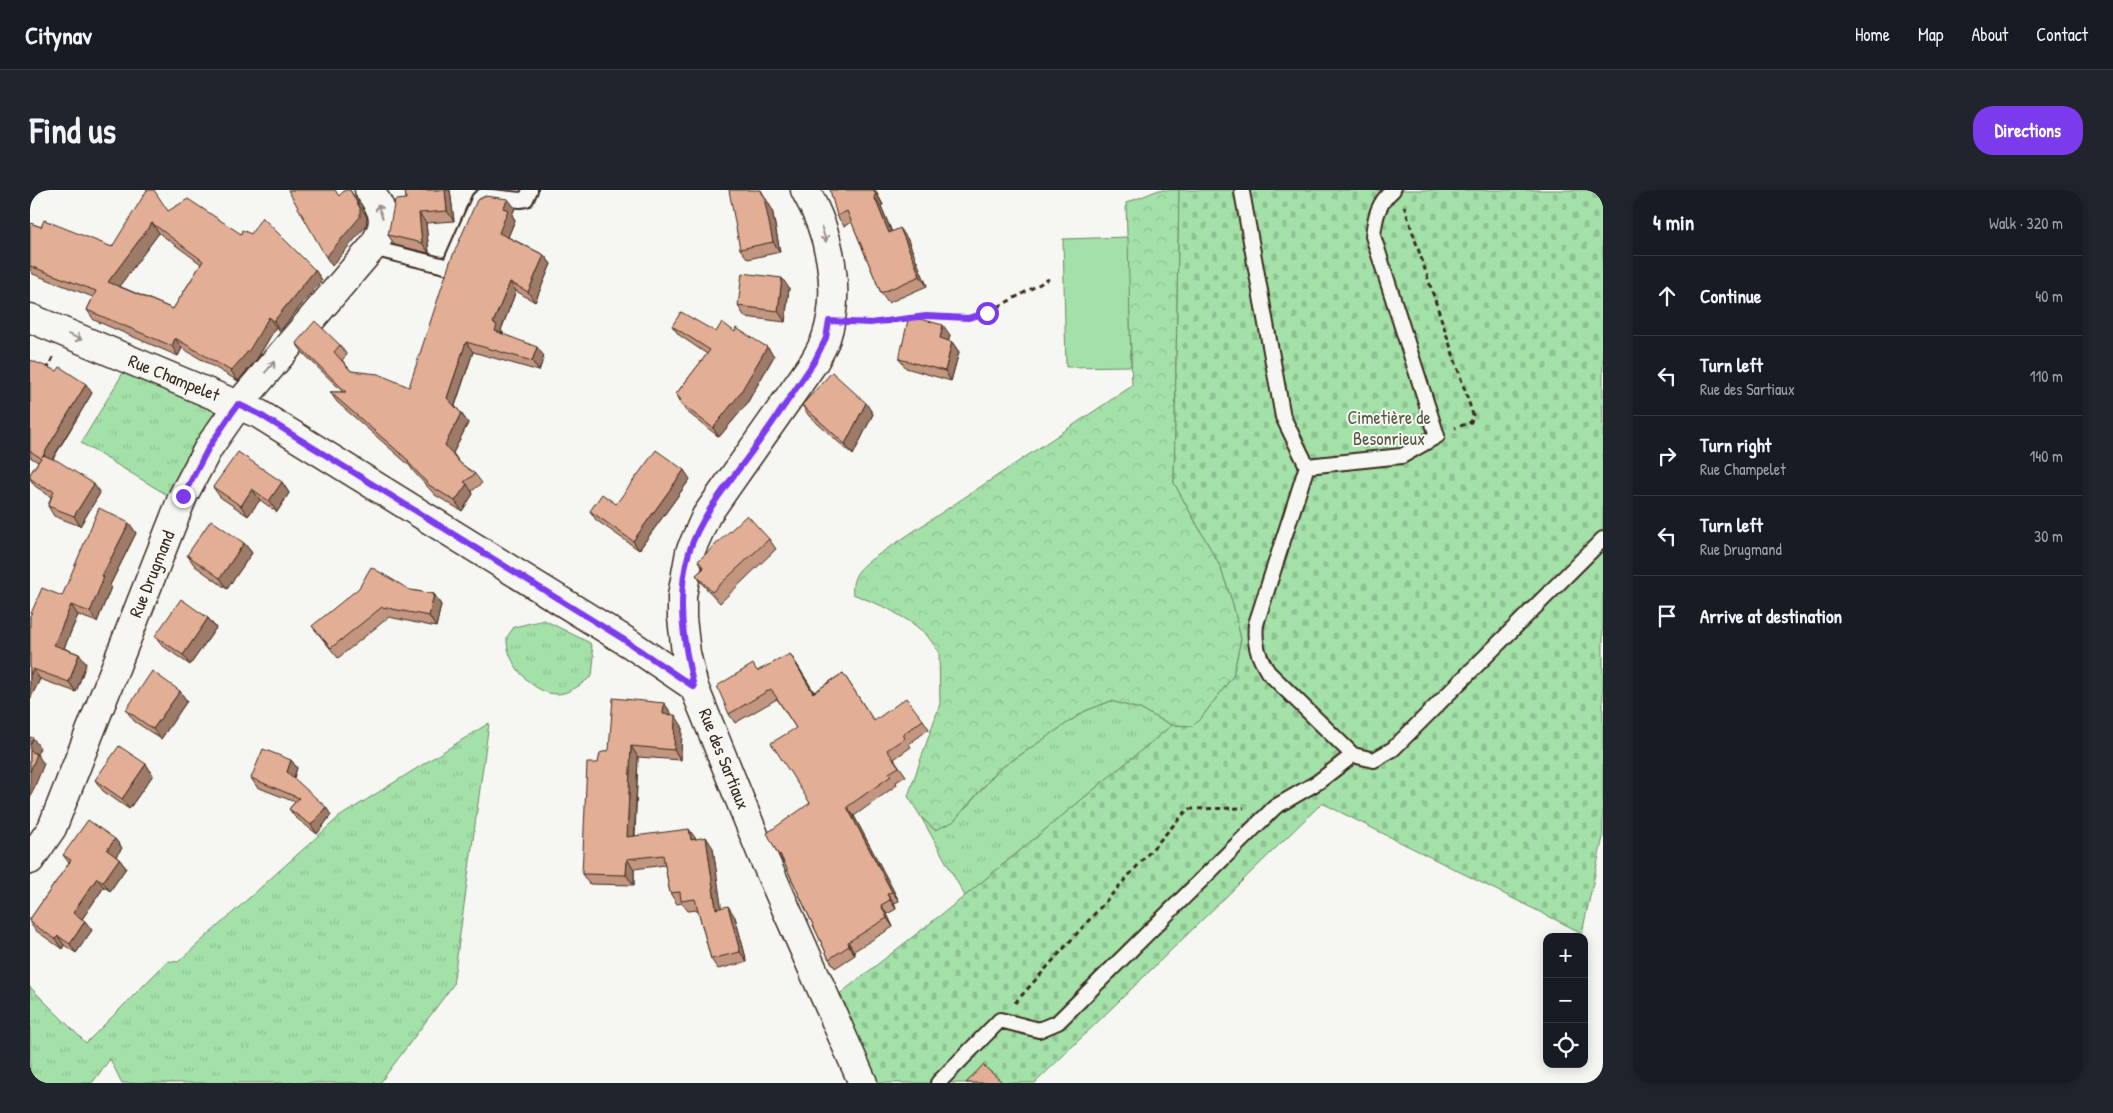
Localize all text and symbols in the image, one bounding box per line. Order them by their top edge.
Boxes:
text: Citynav [25,19,92,51]
text: Home [1855,22,1890,47]
text: Map [1918,22,1943,47]
text: About [1971,22,2008,47]
text: Contact [2036,22,2088,47]
button: Directions [1973,106,2083,155]
text: Find us [30,107,116,154]
one-way arrow [375,204,384,219]
text: 4 min [1653,208,1694,237]
text: Walk · 320 m [1989,212,2063,234]
one-way arrow [820,226,830,242]
icon: ahead [1653,282,1681,310]
text: Continue [1700,283,1761,309]
text: 40 m [2035,285,2063,307]
route start [976,302,999,325]
one-way arrow [67,332,82,342]
street label: Rue Champelet [125,348,224,407]
text: Turn left [1700,352,1763,378]
one-way arrow [264,361,276,374]
icon: left [1653,362,1681,390]
text: 110 m [2030,365,2063,387]
text: Rue des Sartiaux [1700,378,1795,400]
park label: Cimetière de Besonrieux [1347,405,1431,451]
text: Turn right [1700,432,1771,458]
icon: right [1653,442,1681,470]
text: 140 m [2029,445,2063,467]
text: Rue Champelet [1700,458,1786,480]
route end [172,485,195,508]
text: Turn left [1700,512,1763,538]
icon: left [1653,522,1681,550]
text: 30 m [2034,525,2063,547]
street label: Rue Drugmand [123,527,180,621]
text: Rue Drugmand [1700,538,1782,560]
icon: arrive [1653,602,1681,630]
text: Arrive at destination [1700,603,1842,629]
street label: Rue des Sartiaux [693,705,756,813]
map controls [1543,933,1588,1068]
button: + [1543,933,1588,978]
button: − [1543,978,1588,1023]
button: locate [1543,1023,1588,1068]

